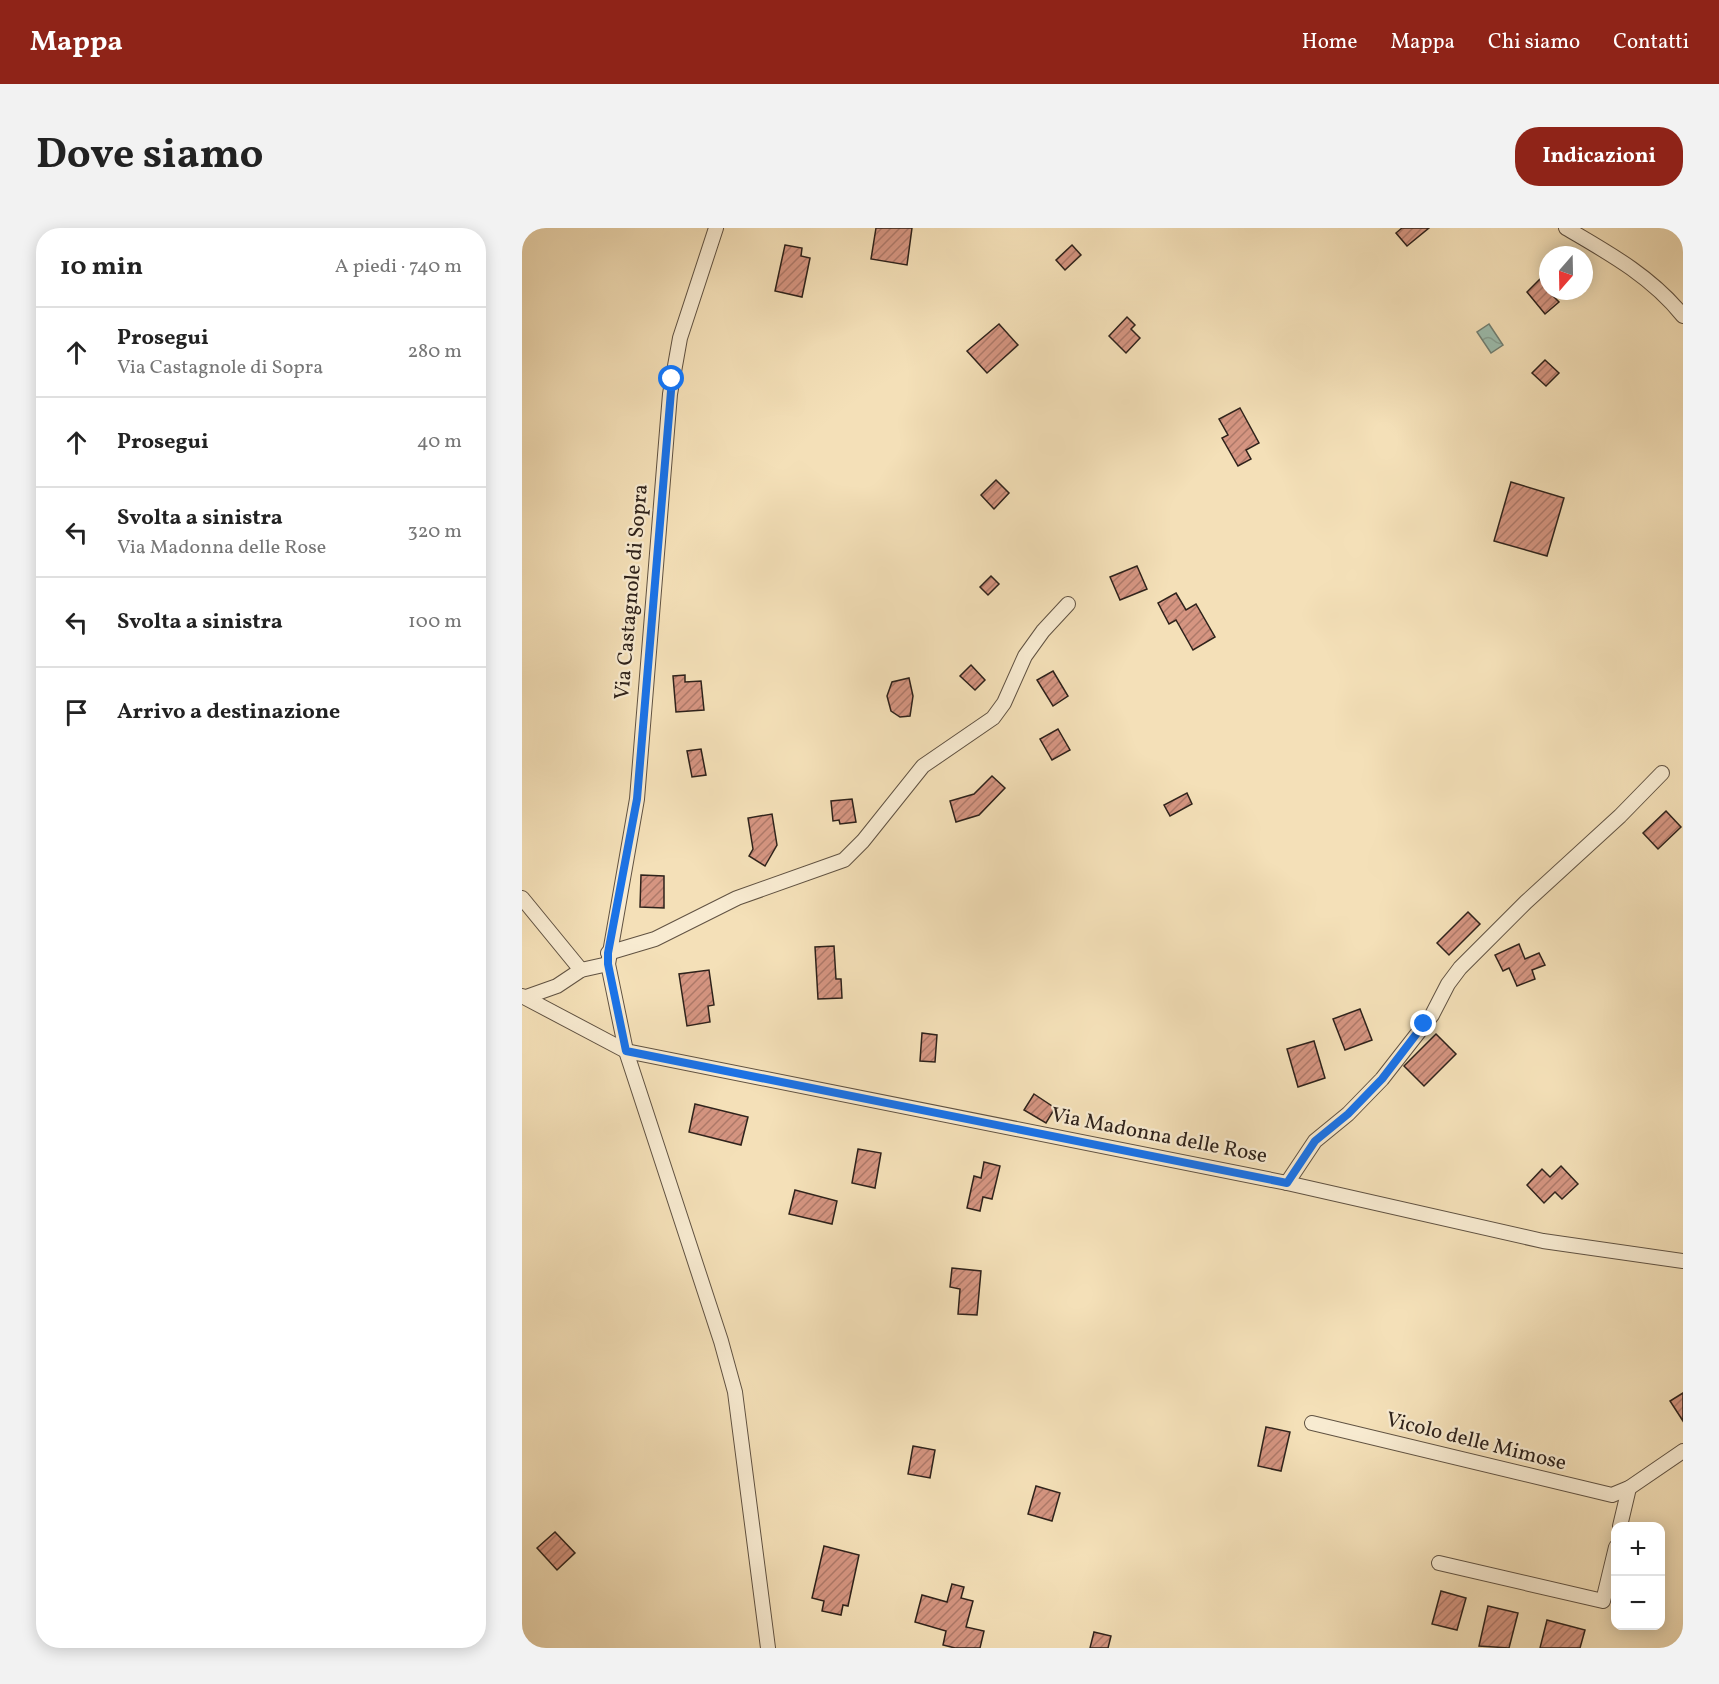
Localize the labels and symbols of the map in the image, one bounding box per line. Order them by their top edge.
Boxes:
north arrow [1539,246,1593,300]
route start [658,365,684,391]
street label: Via Castagnole di Sopra [608,483,656,701]
route end [1410,1010,1436,1036]
street label: Via Madonna delle Rose [1048,1101,1270,1171]
street label: Vicolo delle Mimose [1383,1406,1569,1478]

